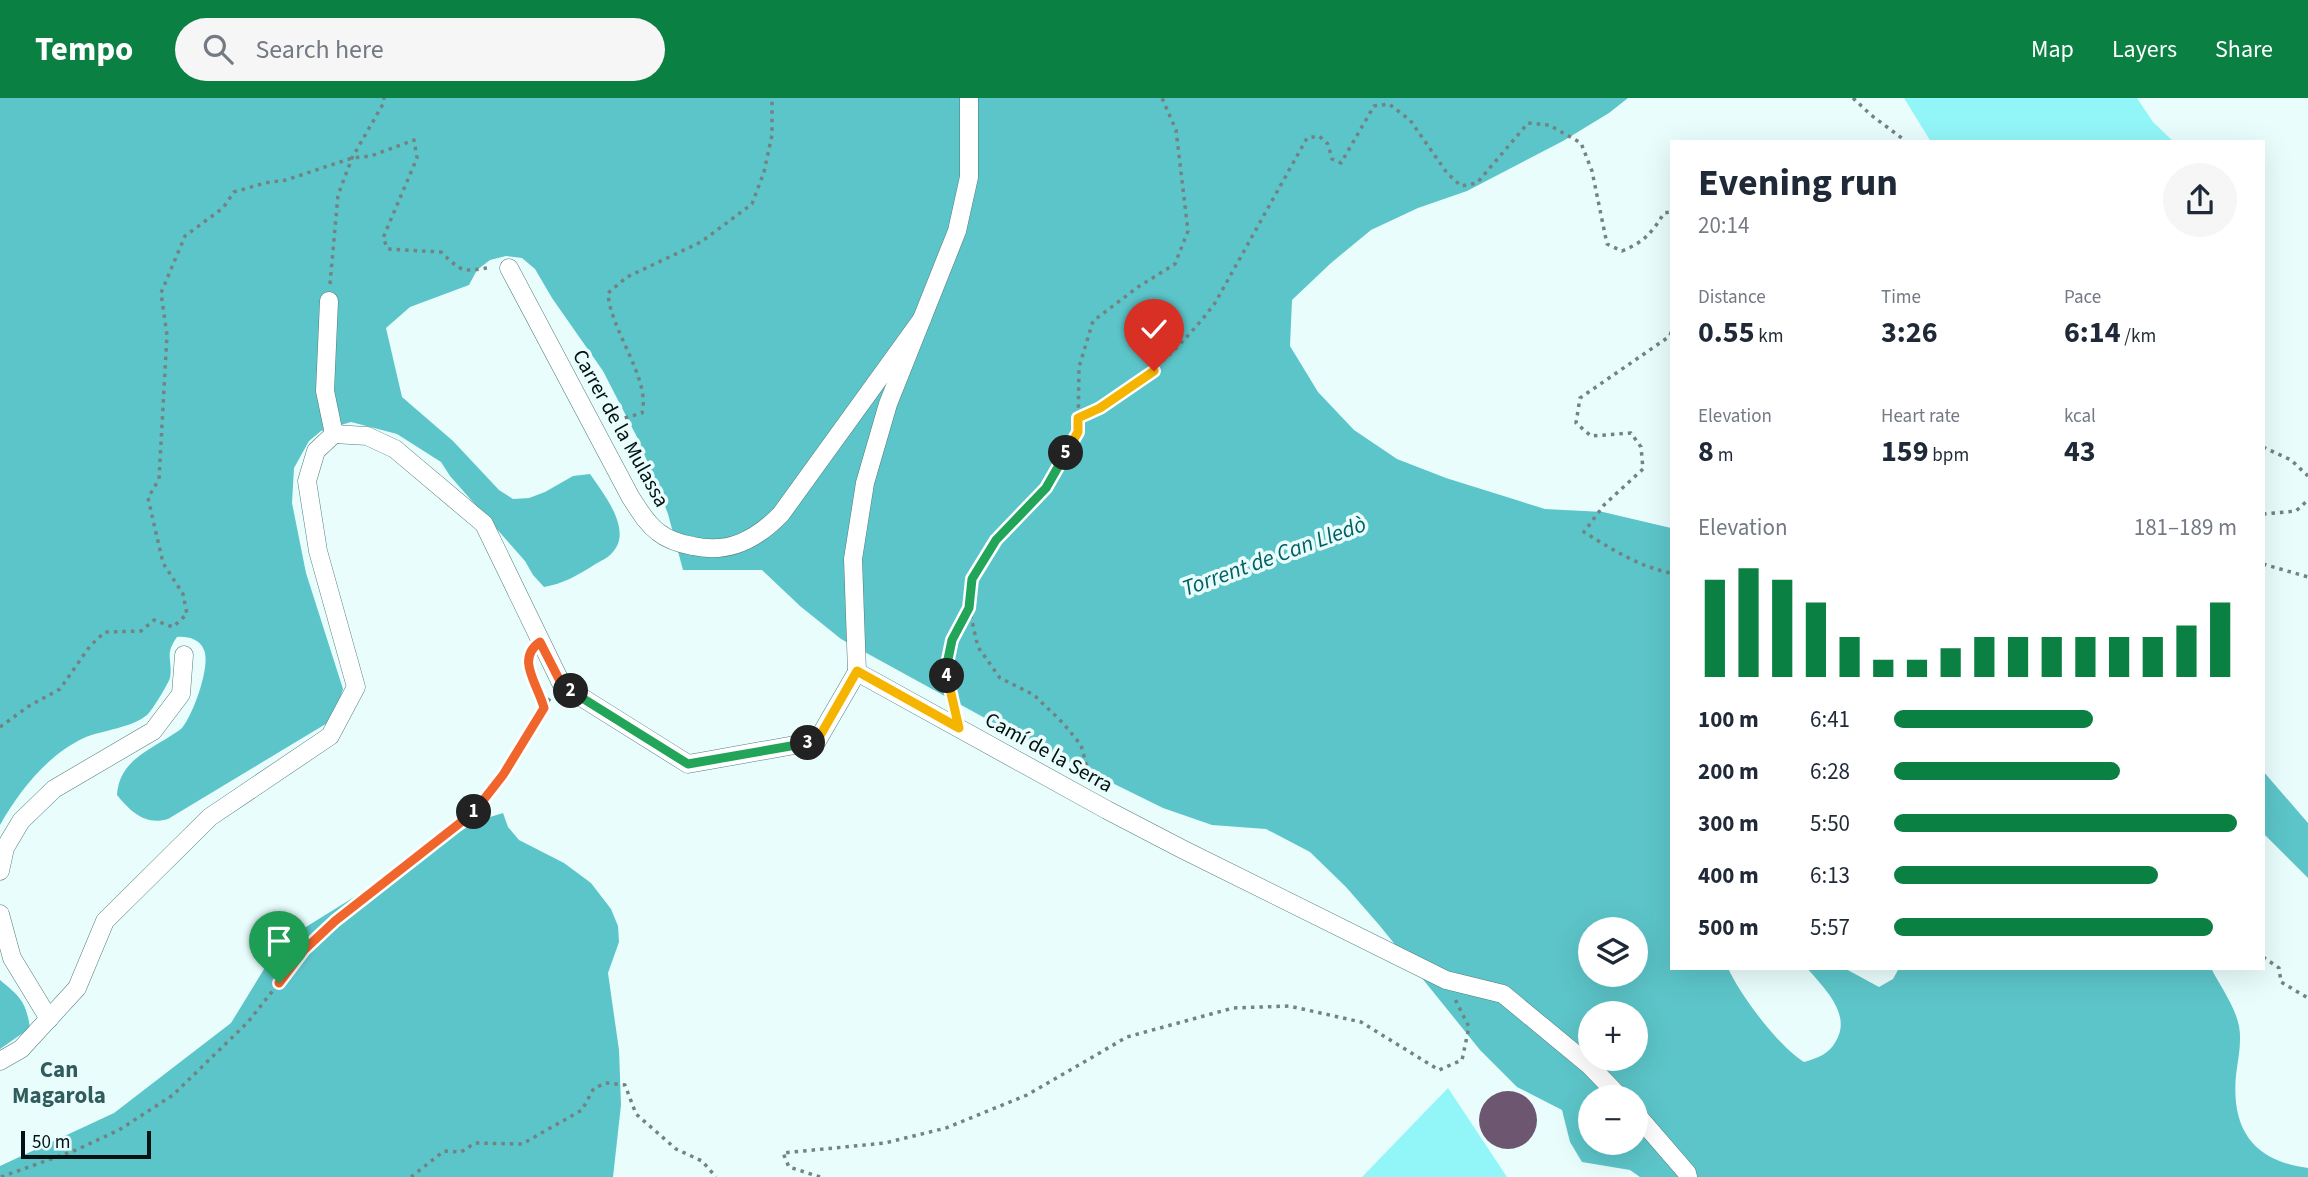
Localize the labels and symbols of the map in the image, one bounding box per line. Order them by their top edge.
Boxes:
pin [1124,299,1184,371]
street label: Carrer de la Mulassa [565,344,677,512]
pin: 5 [1048,436,1084,470]
water label: Torrent de Can Lledò [1177,507,1371,605]
pin: 4 [930,658,964,694]
pin: 2 [554,674,588,708]
street label: Camí de la Serra [980,704,1118,800]
pin: 3 [790,726,826,760]
pin: 1 [456,794,491,830]
pin [249,911,309,983]
district label: Can Magarola [12,1053,106,1112]
scale bar [21,1128,150,1160]

